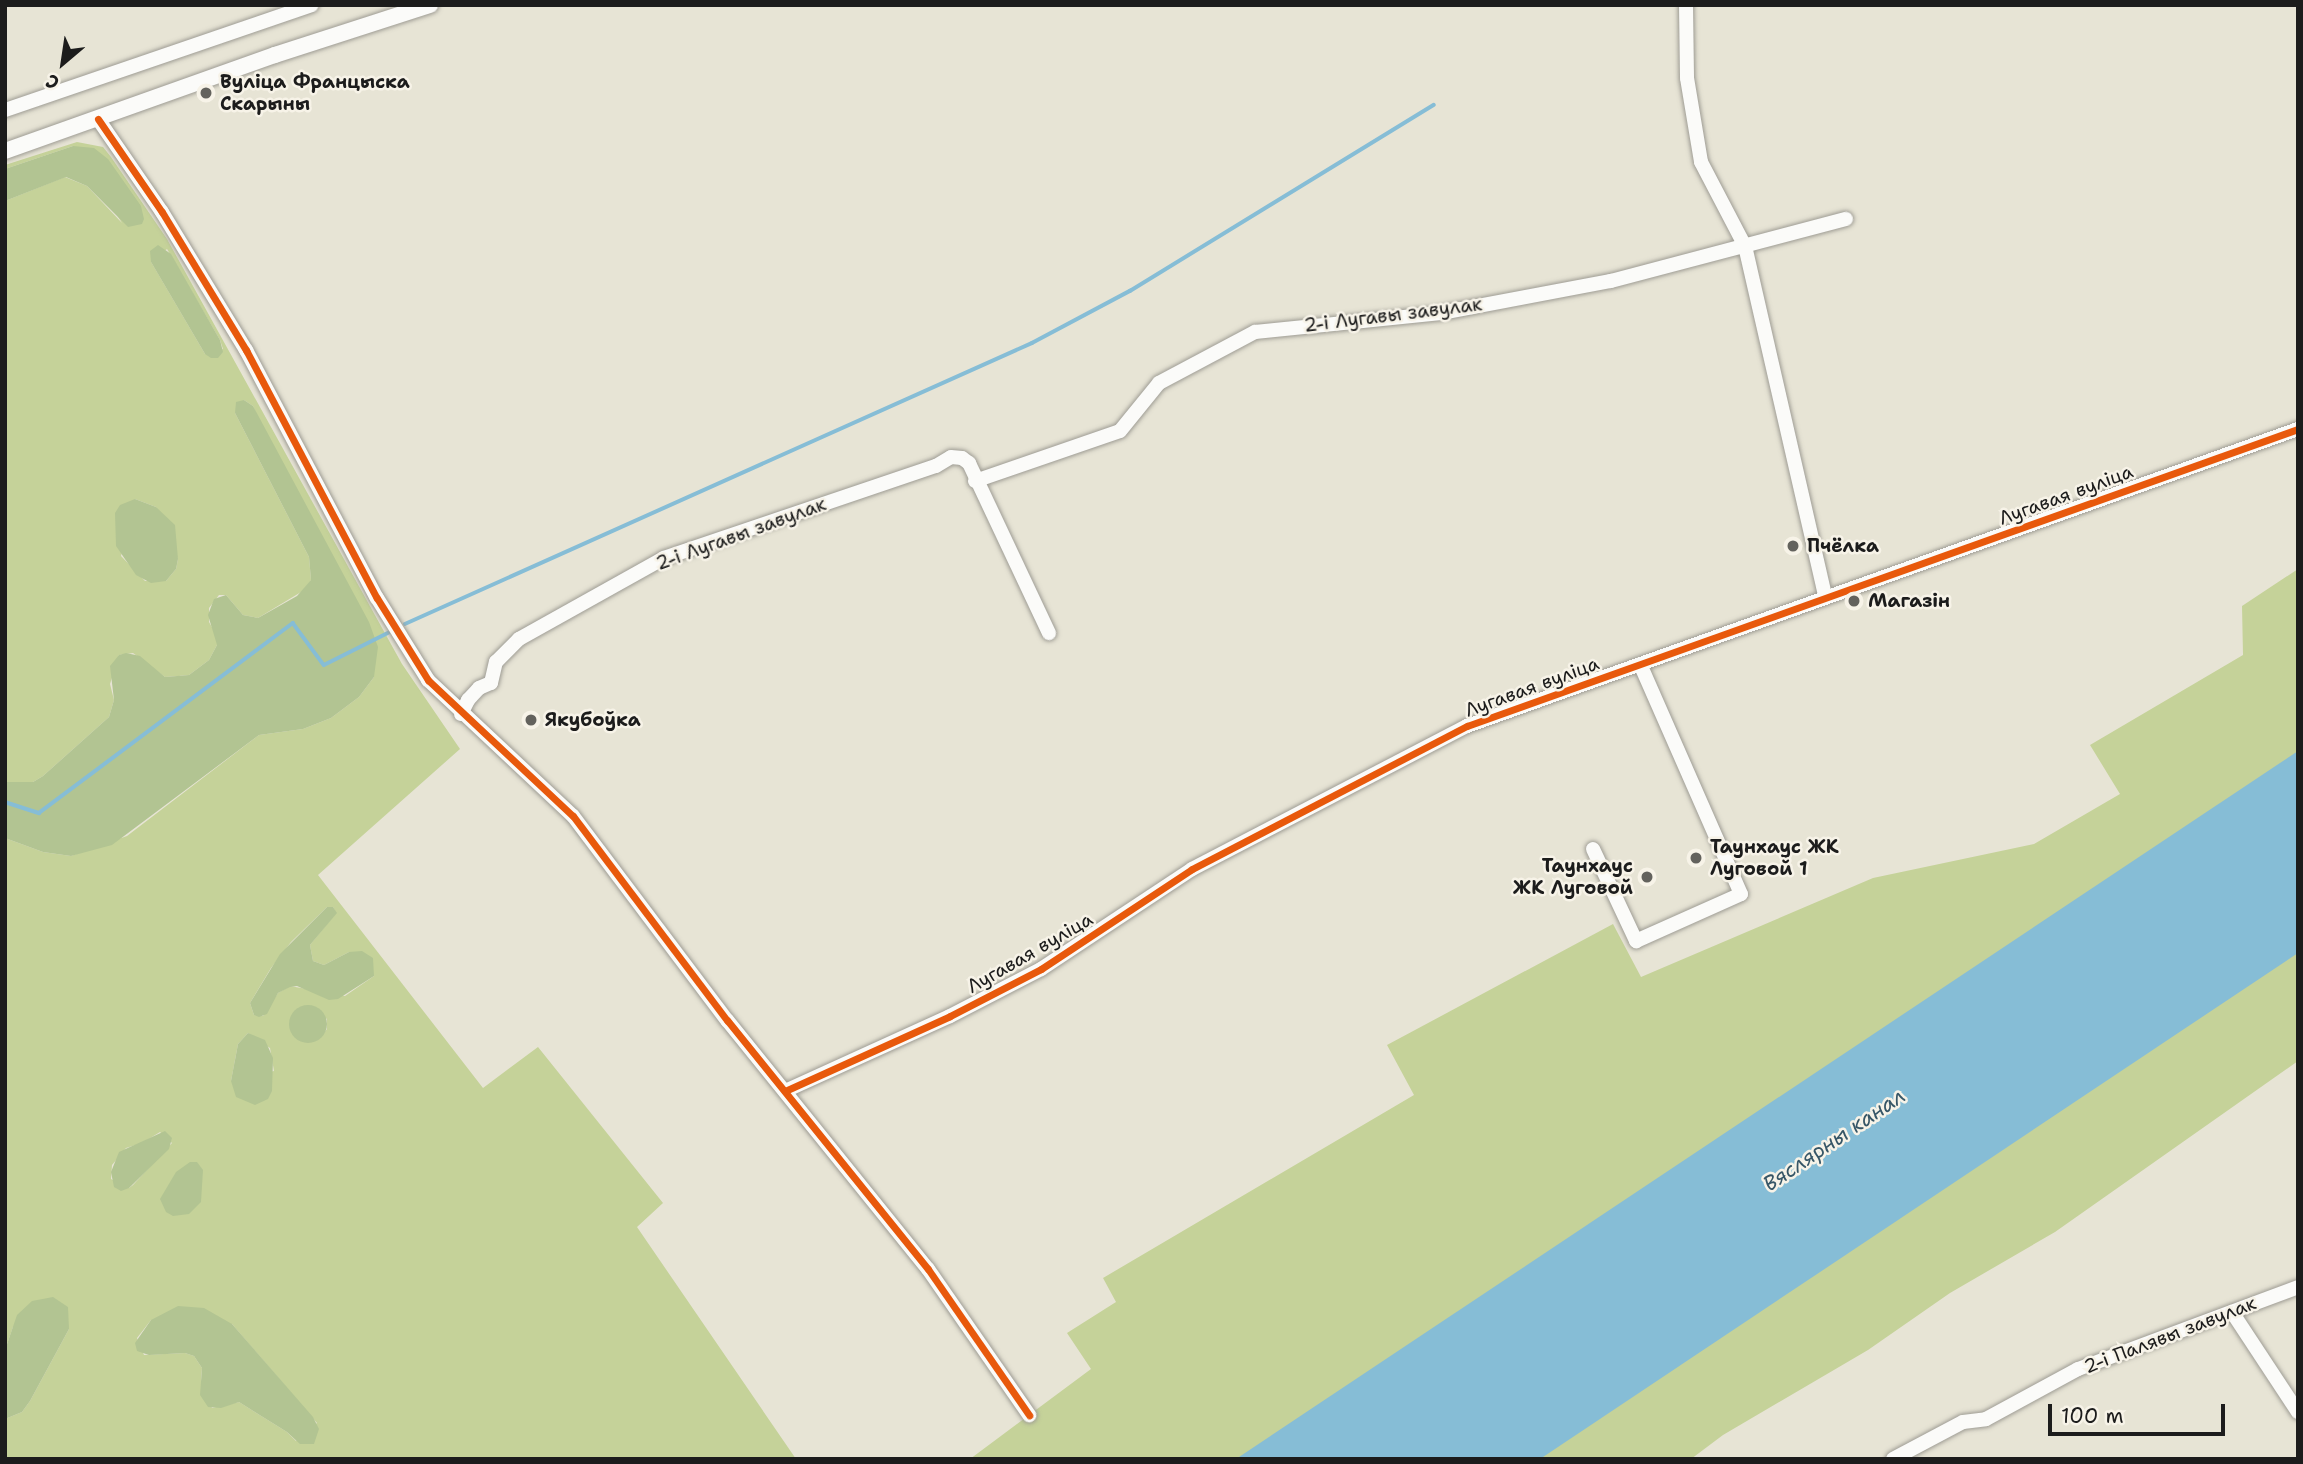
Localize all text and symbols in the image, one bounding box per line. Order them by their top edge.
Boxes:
north arrow [28,28,98,98]
text: С [41,68,64,96]
place label: Вуліца Францыска Скарыны [220,71,410,115]
marker: Вуліца Францыска Скарыны [198,85,214,101]
street label: 2-і Лугавы завулак [1303,293,1483,337]
street label: Лугавая вуліца [1996,460,2136,530]
street label: 2-і Лугавы завулак [653,493,829,575]
place label: Пчёлка [1807,535,1879,557]
marker: Пчёлка [1785,538,1801,554]
place label: Магазін [1868,590,1950,612]
marker: Магазін [1846,593,1862,609]
street label: Лугавая вуліца [1462,652,1602,722]
place label: Якубоўка [545,709,641,731]
marker: Якубоўка [523,712,539,728]
place label: Таунхаус ЖК Луговой 1 [1710,836,1839,880]
marker: Таунхаус ЖК Луговой 1 [1688,850,1704,866]
place label: Таунхаус ЖК Луговой [1513,855,1633,899]
marker: Таунхаус ЖК Луговой [1639,869,1655,885]
street label: Лугавая вуліца [963,908,1097,998]
water label: Вяслярны канал [1758,1083,1910,1197]
street label: 2-і Палявы завулак [2081,1292,2259,1378]
scale bar [2051,1390,2228,1434]
text: 100 m [2061,1402,2124,1430]

